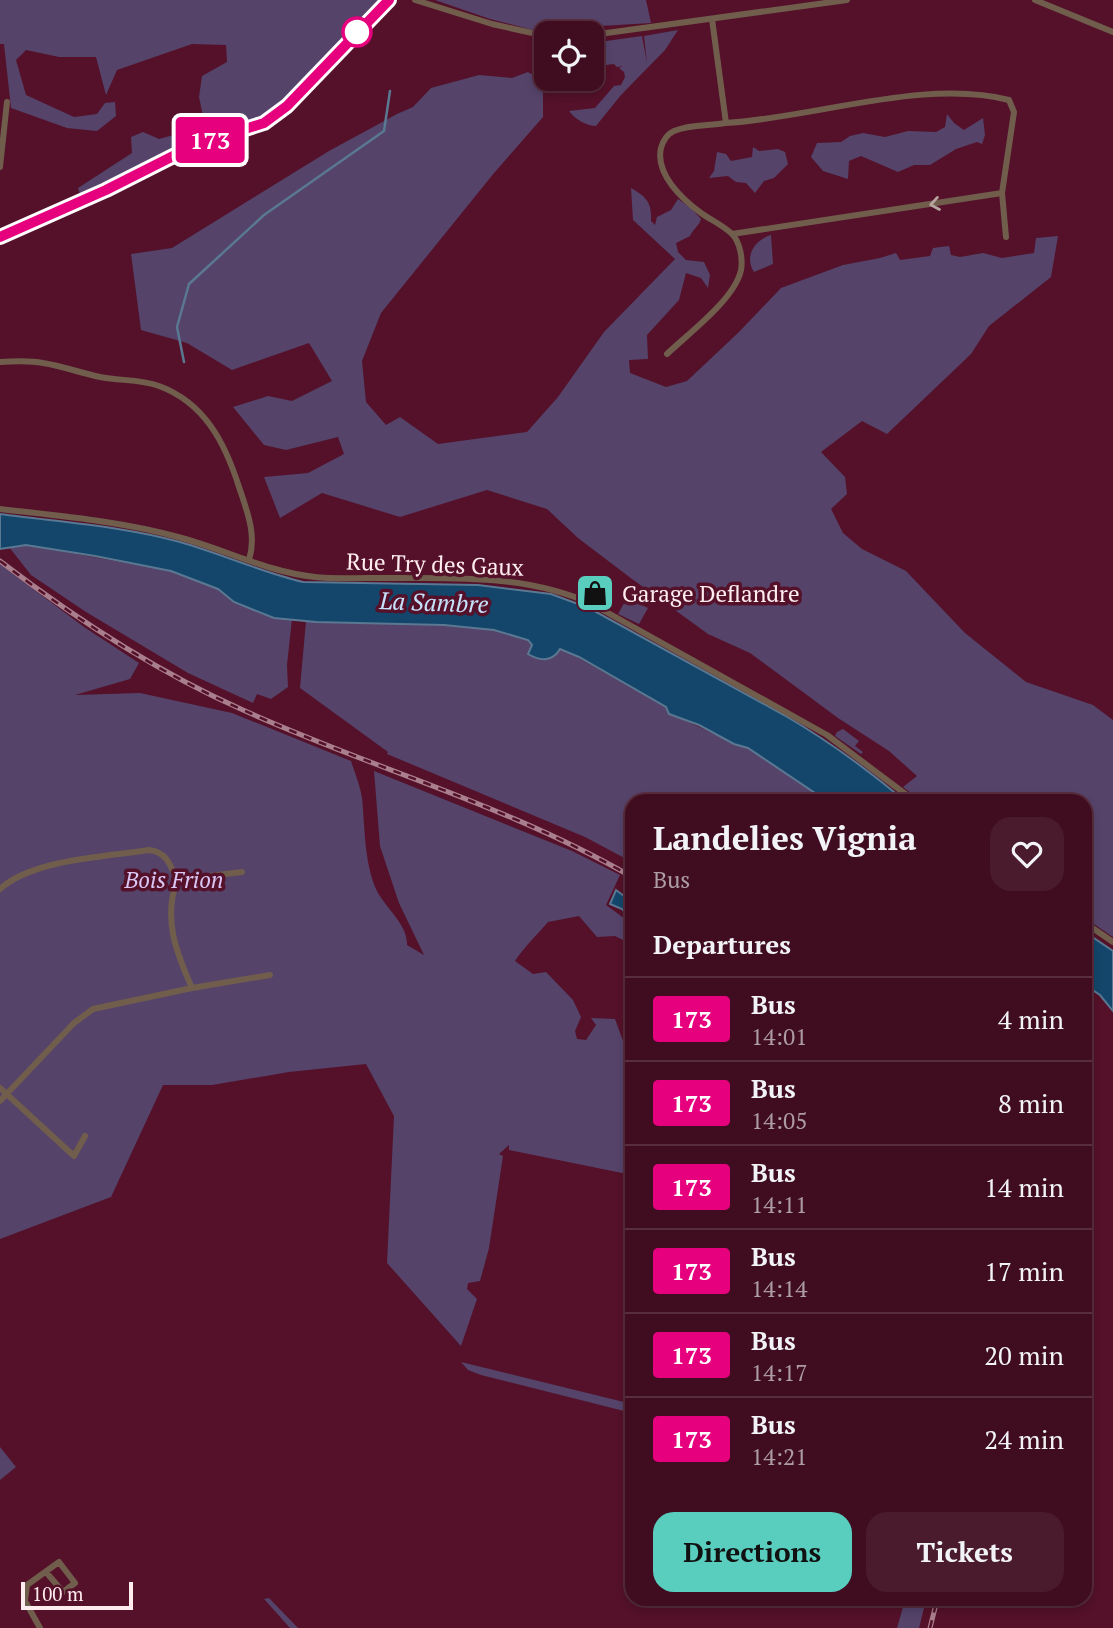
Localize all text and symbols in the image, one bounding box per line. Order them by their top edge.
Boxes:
unlabelled marker [342,17,372,47]
map controls [534,21,604,91]
button: locate [534,21,604,91]
line badge: 173 [170,117,250,163]
text: 173 [190,124,230,156]
one-way arrow [929,196,941,211]
street label: Rue Try des Gaux [346,545,524,583]
shop icon: Garage Deflandre [574,572,616,614]
place label: Garage Deflandre [622,578,800,609]
water label: La Sambre [378,584,489,620]
text: Landelies Vignia [653,816,917,859]
button: heart [990,817,1064,891]
park label: Bois Frion [123,864,224,895]
text: Bus [653,864,690,895]
text: Departures [653,927,791,961]
text: Bus [751,987,796,1021]
text: 4 min [998,1002,1064,1036]
text: 173 [671,1003,712,1035]
text: 14:01 [751,1021,808,1052]
text: Bus [751,1071,796,1105]
text: 8 min [998,1086,1064,1120]
text: 173 [671,1087,712,1119]
text: 14:05 [751,1105,808,1136]
text: Bus [751,1155,796,1189]
text: 14 min [984,1170,1064,1204]
text: 173 [671,1171,712,1203]
text: 14:11 [751,1189,808,1220]
text: Bus [751,1239,796,1273]
text: 17 min [984,1254,1064,1288]
text: 173 [671,1255,712,1287]
text: 14:14 [751,1273,808,1304]
text: Bus [751,1323,796,1357]
text: 20 min [984,1338,1064,1372]
text: 173 [671,1339,712,1371]
text: 14:17 [751,1357,808,1388]
text: Bus [751,1407,796,1441]
text: 24 min [984,1422,1064,1456]
text: 173 [671,1423,712,1455]
text: 14:21 [751,1441,808,1472]
button: Directions [653,1512,852,1592]
button: Tickets [866,1512,1064,1592]
scale bar [21,1579,133,1611]
text: 100 m [32,1581,83,1606]

